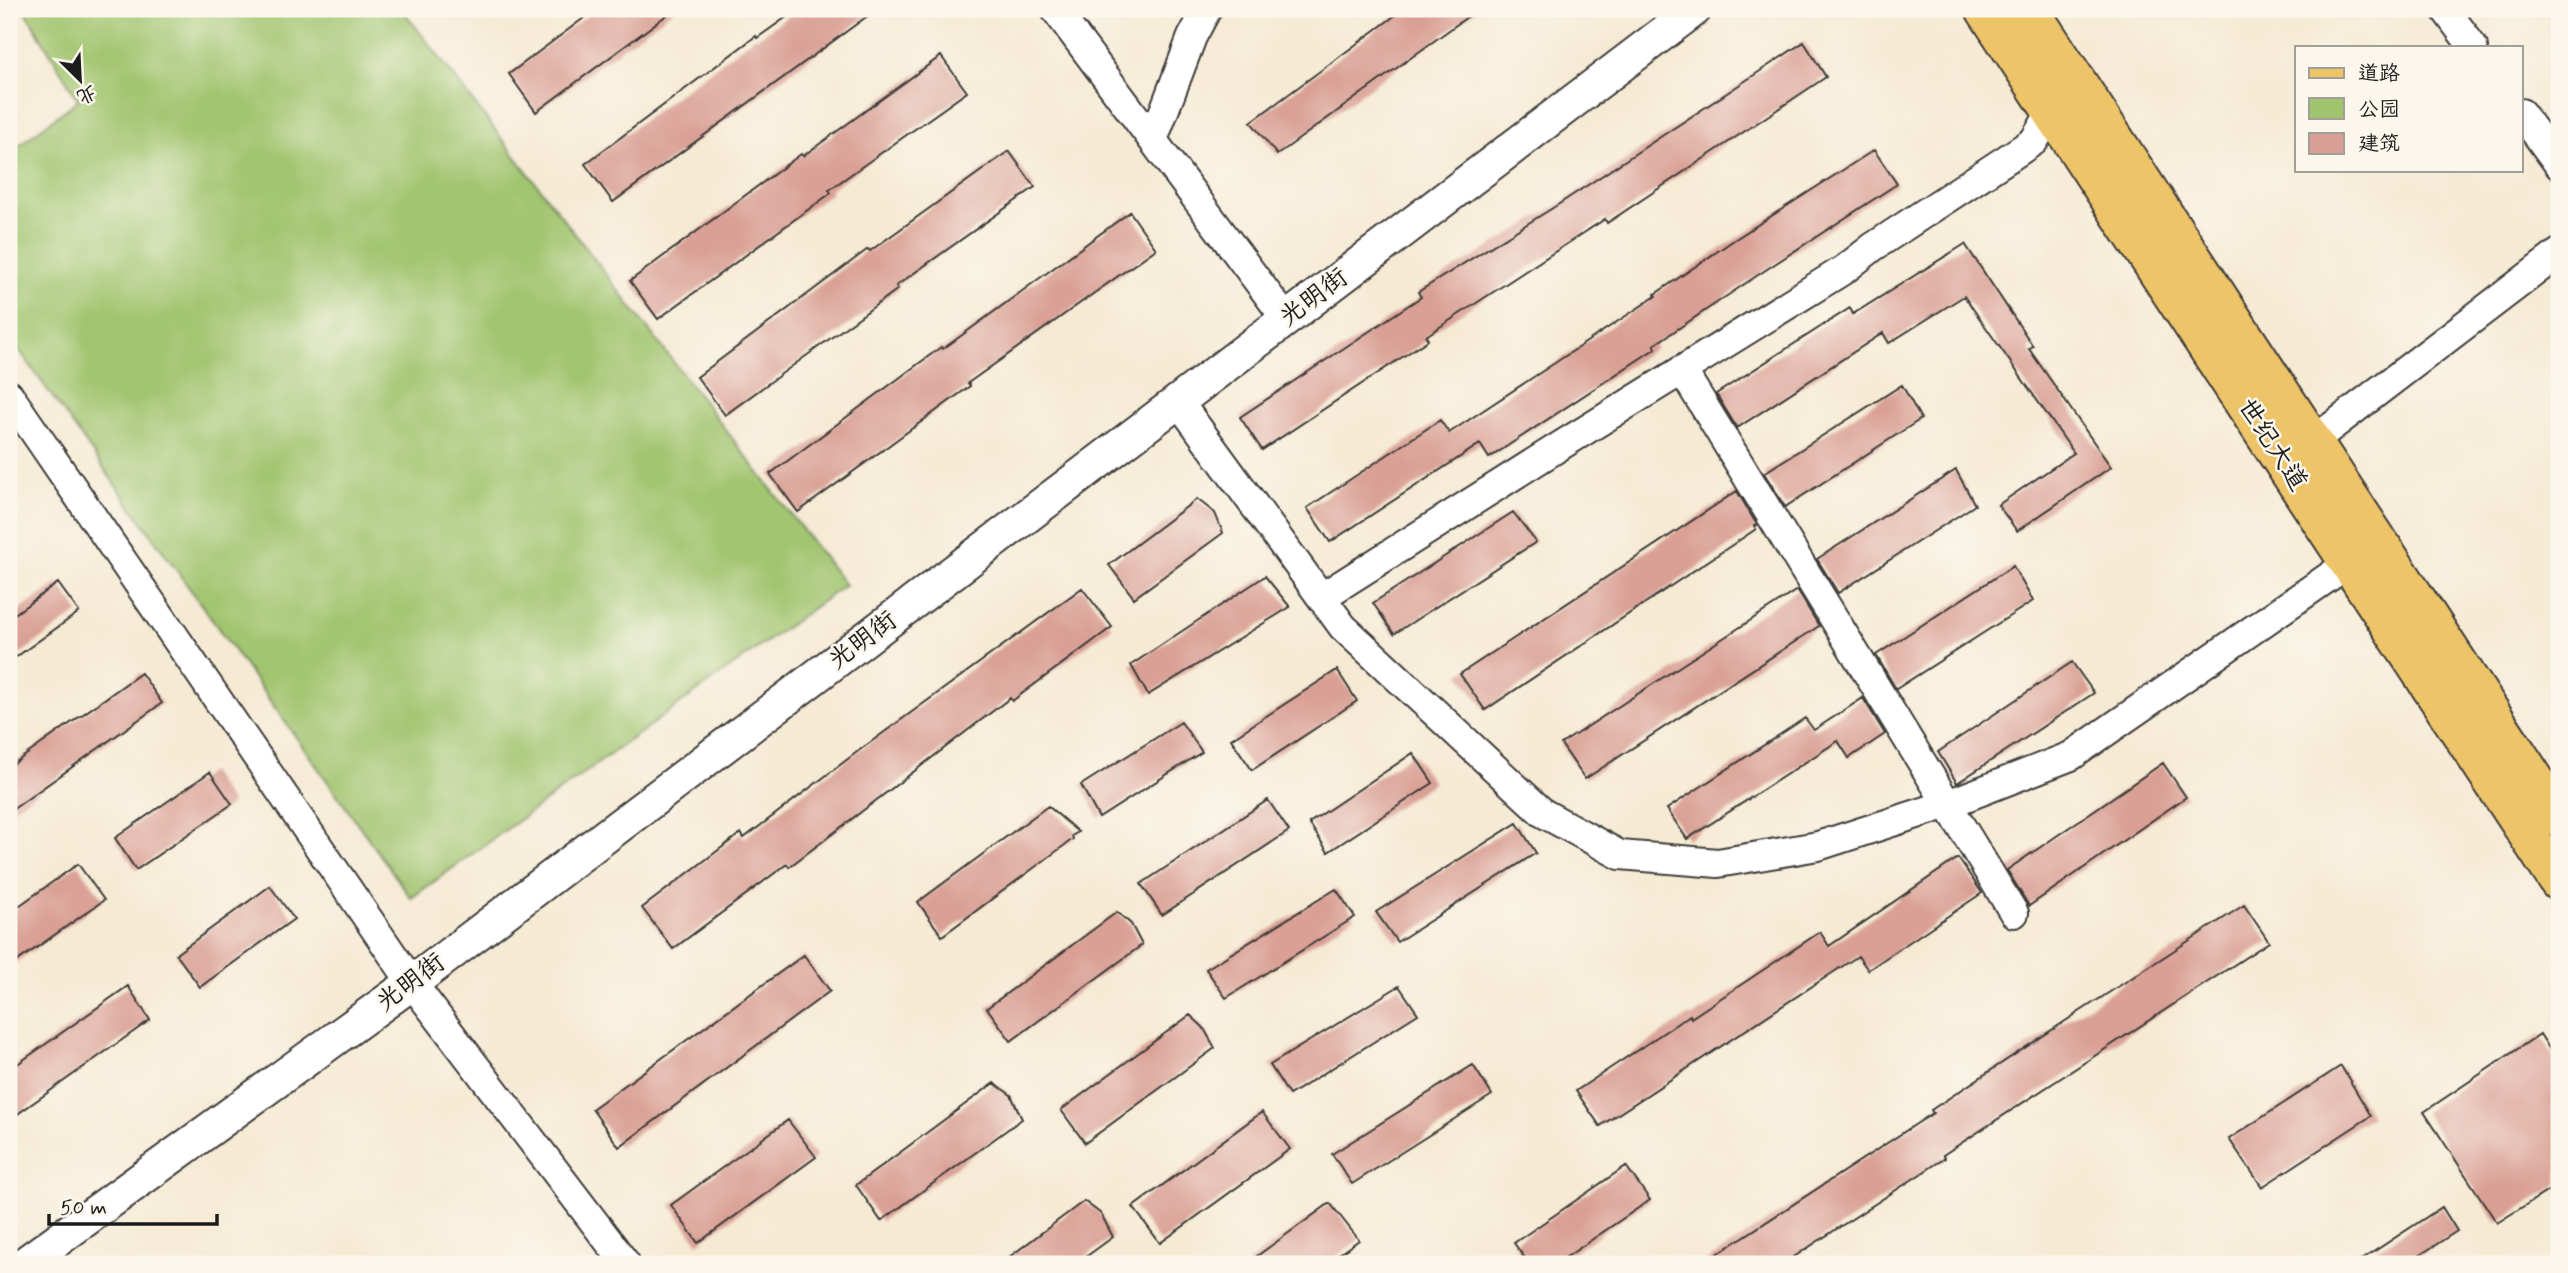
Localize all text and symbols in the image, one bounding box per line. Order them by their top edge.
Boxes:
north arrow [46,46,116,116]
legend [2295,46,2522,172]
text: 道路 [2358,60,2400,88]
text: 北 [73,79,100,109]
text: 公园 [2358,96,2400,124]
text: 建筑 [2358,130,2400,158]
street label: 光明街 [1273,261,1355,335]
street label: 世纪大道 [2229,392,2315,498]
street label: 光明街 [822,604,904,678]
street label: 光明街 [370,946,452,1020]
scale bar [49,1182,217,1226]
text: 50 m [60,1194,107,1222]

